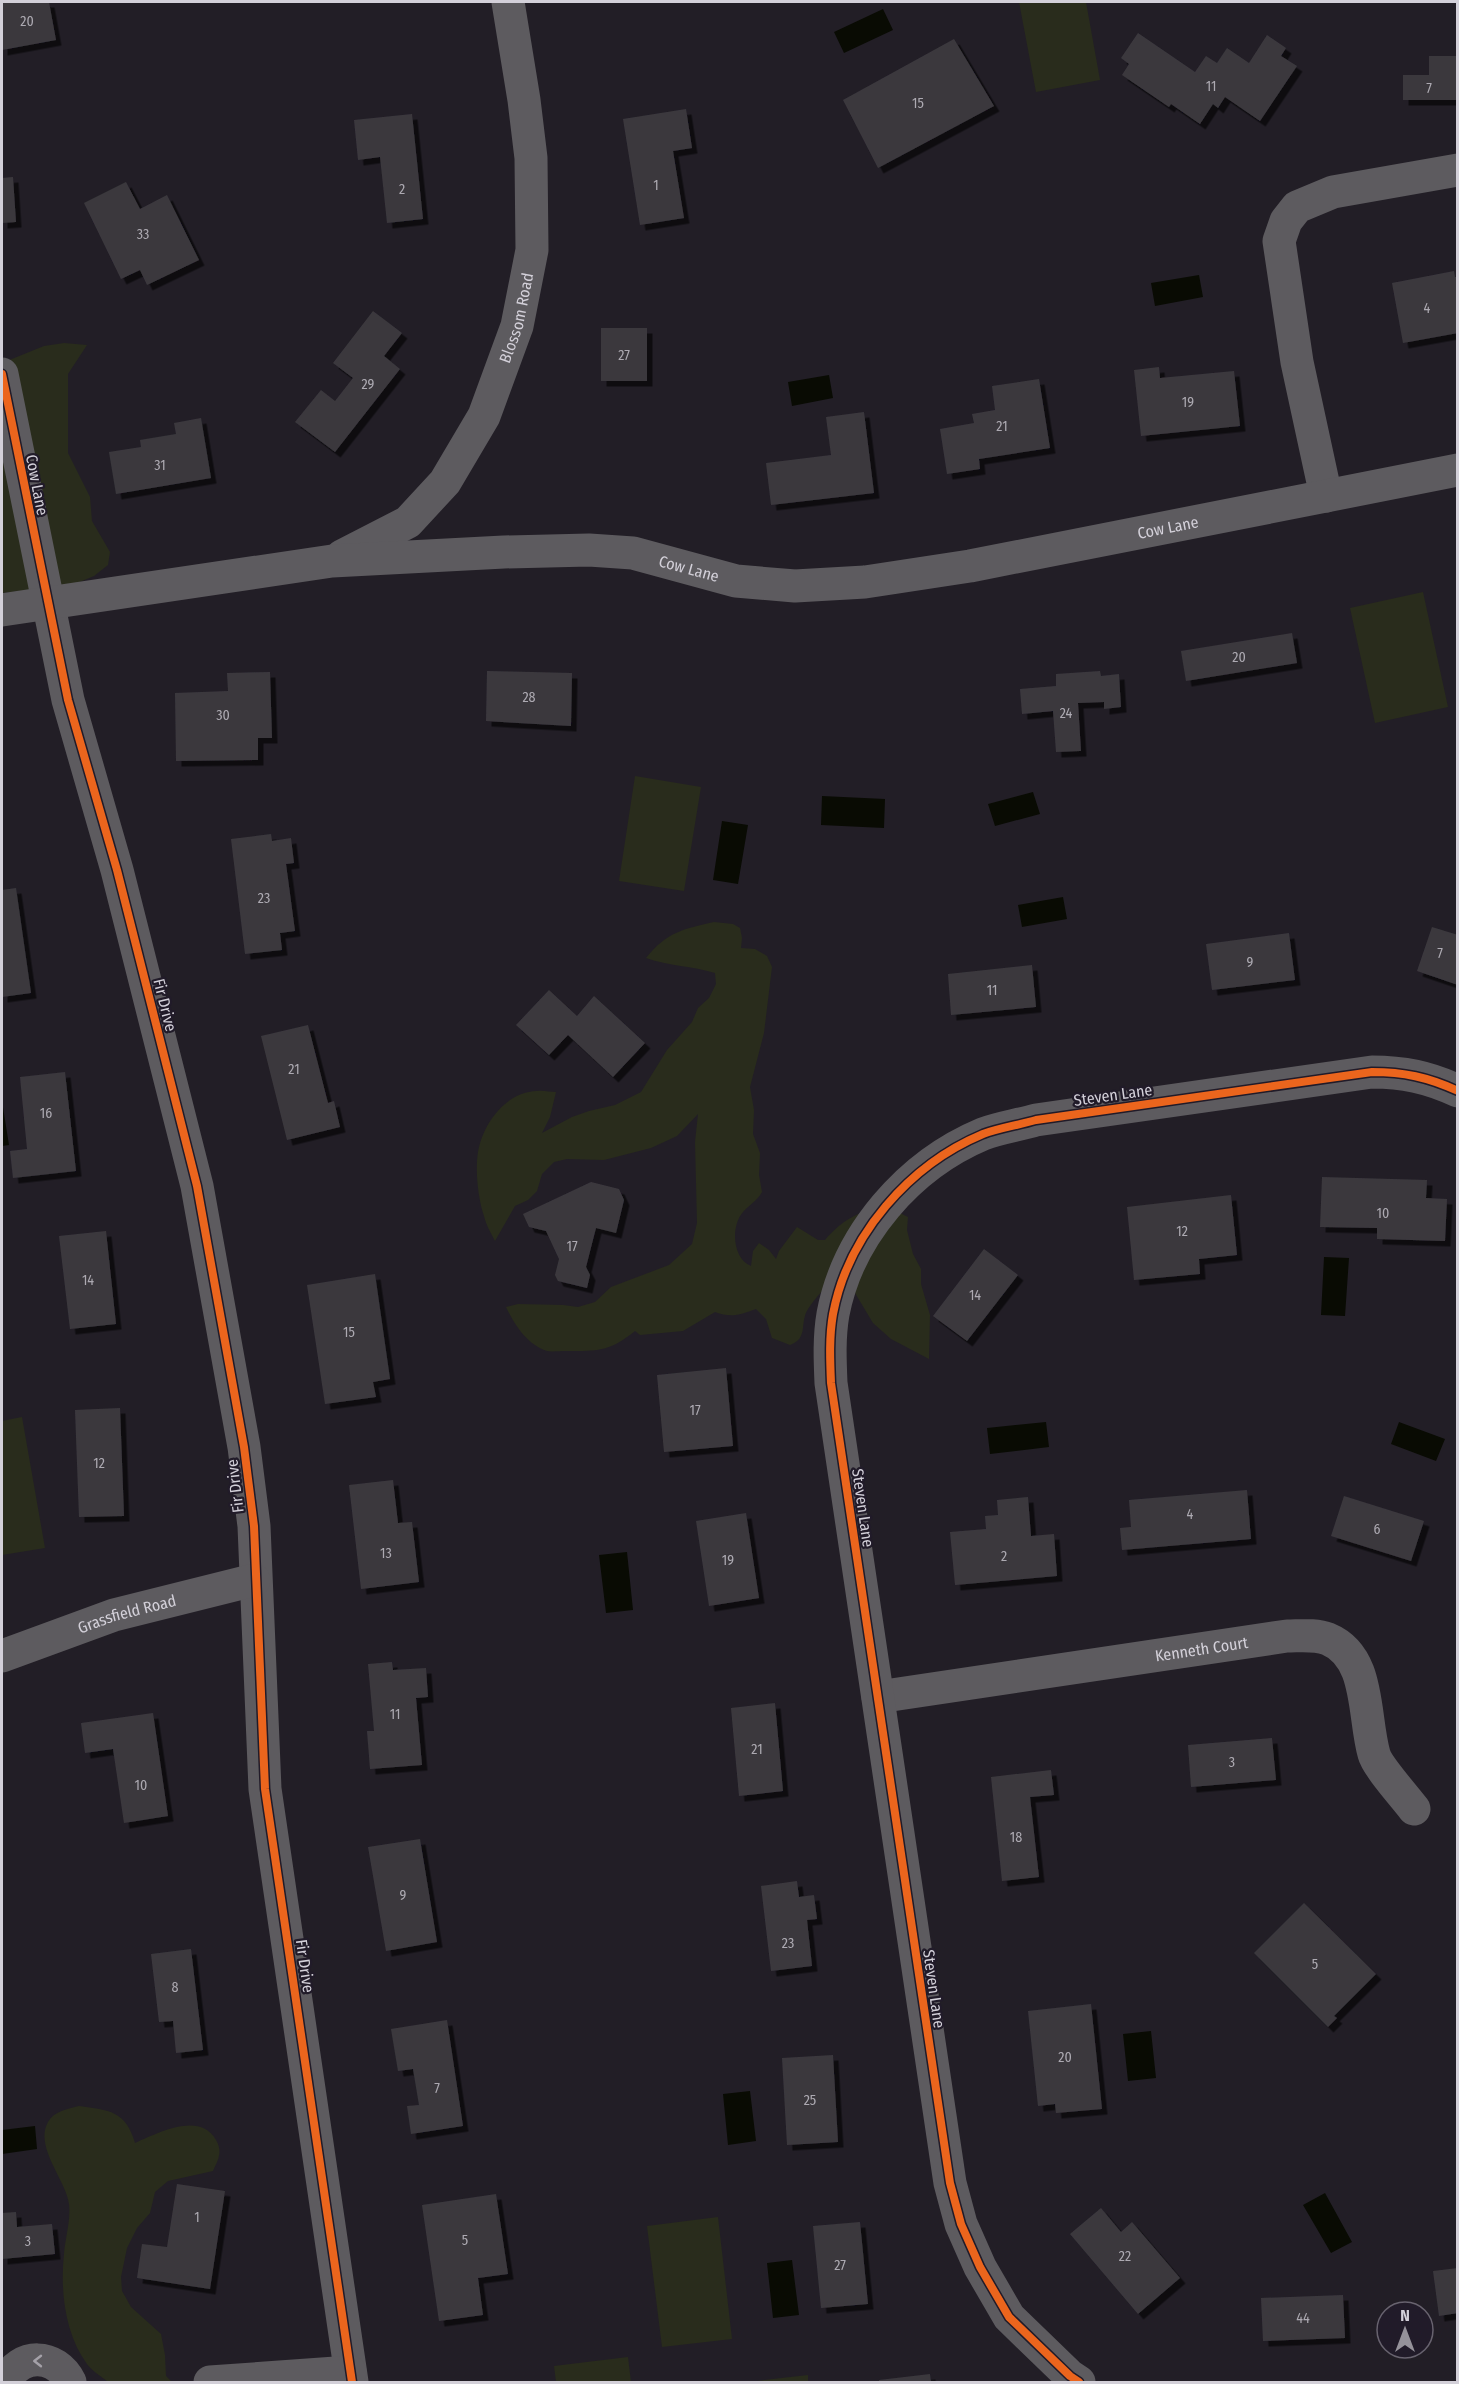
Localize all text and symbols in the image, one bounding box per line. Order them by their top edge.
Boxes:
house number: 20 [20,13,34,30]
house number: 11 [1206,78,1216,95]
house number: 7 [1426,80,1432,97]
house number: 15 [912,95,924,112]
house number: 1 [653,177,659,194]
house number: 2 [399,181,405,198]
house number: 33 [137,226,149,243]
street label: Blossom Road [495,271,537,365]
house number: 4 [1424,300,1431,317]
house number: 27 [618,347,630,364]
house number: 29 [362,376,375,393]
house number: 19 [1182,394,1194,411]
house number: 21 [996,418,1008,435]
street label: Cow Lane [22,453,52,517]
house number: 31 [154,457,166,474]
street label: Cow Lane [1136,512,1200,542]
street label: Cow Lane [657,551,721,585]
house number: 20 [1232,649,1246,666]
house number: 28 [522,689,536,706]
house number: 24 [1060,705,1073,722]
house number: 30 [216,707,230,724]
house number: 23 [258,890,270,907]
house number: 7 [1437,945,1443,962]
house number: 9 [1247,954,1254,971]
street label: Fir Drive [149,977,181,1033]
house number: 11 [987,982,997,999]
house number: 21 [288,1061,300,1078]
street label: Steven Lane [1073,1080,1154,1110]
house number: 16 [40,1105,52,1122]
house number: 10 [1377,1205,1389,1222]
house number: 12 [1176,1223,1188,1240]
house number: 17 [566,1238,578,1255]
house number: 14 [82,1272,94,1289]
house number: 14 [969,1287,981,1304]
house number: 15 [343,1324,355,1341]
house number: 17 [689,1402,701,1419]
house number: 12 [93,1455,105,1472]
street label: Fir Drive [222,1458,248,1514]
street label: Steven Lane [848,1468,878,1549]
house number: 4 [1187,1506,1194,1523]
house number: 6 [1374,1521,1381,1538]
house number: 13 [380,1545,392,1562]
house number: 2 [1001,1548,1007,1565]
house number: 19 [722,1552,734,1569]
street label: Grassfield Road [75,1590,178,1637]
street label: Kenneth Court [1154,1632,1250,1665]
house number: 11 [390,1706,400,1723]
house number: 21 [751,1741,763,1758]
house number: 3 [1229,1754,1235,1771]
house number: 10 [135,1777,147,1794]
house number: 18 [1010,1829,1022,1846]
house number: 9 [400,1887,407,1904]
house number: 23 [782,1935,794,1952]
street label: Fir Drive [292,1938,318,1994]
street label: Steven Lane [919,1949,949,2030]
house number: 5 [1312,1956,1318,1973]
house number: 8 [172,1979,179,1996]
house number: 20 [1058,2049,1072,2066]
house number: 7 [434,2080,440,2097]
house number: 25 [804,2092,816,2109]
house number: 1 [194,2209,200,2226]
house number: 5 [462,2232,468,2249]
house number: 3 [25,2233,31,2250]
house number: 22 [1119,2248,1131,2265]
house number: 27 [834,2257,846,2274]
north arrow [1375,2300,1435,2360]
text: N [1400,2306,1410,2325]
house number: 44 [1296,2310,1310,2327]
one-way arrow [33,2355,42,2367]

